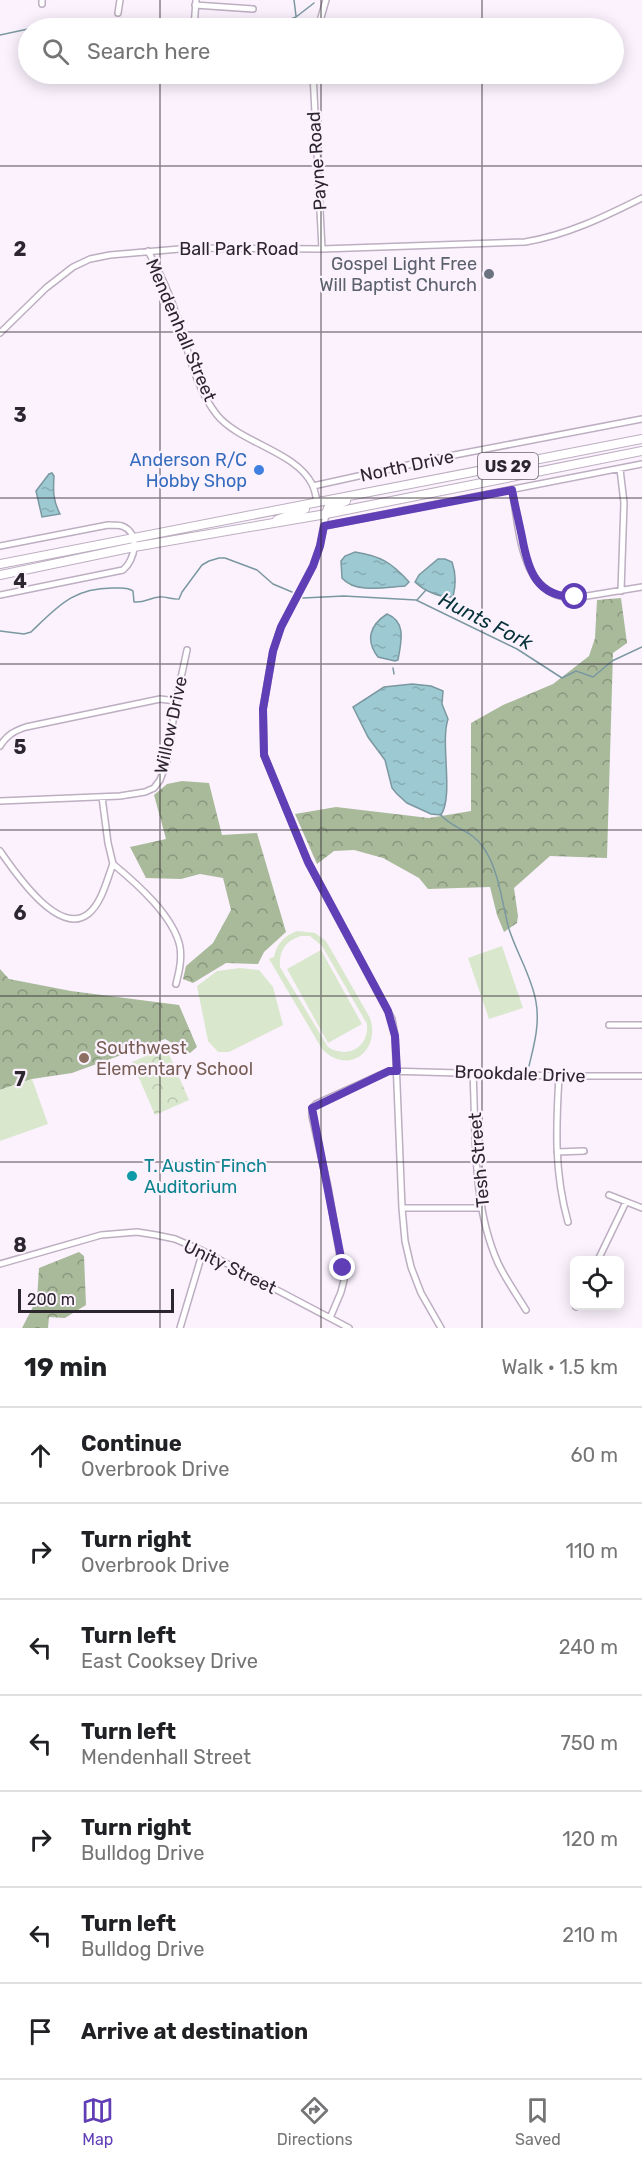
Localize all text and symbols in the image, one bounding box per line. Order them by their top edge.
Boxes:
search box [18,18,624,84]
icon: search [39,35,72,68]
text: Search here [87,38,210,65]
street label: Payne Road [303,111,331,211]
text: 2 [14,237,27,261]
street label: Ball Park Road [179,238,299,260]
place label: Gospel Light Free Will Baptist Church [319,253,477,296]
street label: Mendenhall Street [141,255,221,405]
marker: Gospel Light Free Will Baptist Church [482,267,496,281]
text: 3 [13,403,27,427]
street label: North Drive [358,445,456,487]
place label: Anderson R/C Hobby Shop [129,449,247,492]
road number: US 29 [478,453,538,479]
marker: Anderson R/C Hobby Shop [252,463,266,477]
text: 4 [13,569,27,593]
route start [561,583,587,609]
water label: Hunts Fork [435,587,538,655]
street label: Willow Drive [150,674,192,776]
text: 5 [14,735,27,759]
text: 6 [13,901,27,925]
place label: Southwest Elementary School [96,1037,253,1080]
marker: Southwest Elementary School [77,1051,91,1065]
street label: Brookdale Drive [454,1061,586,1087]
text: 7 [14,1067,26,1091]
street label: Tesh Street [464,1112,494,1208]
place label: T. Austin Finch Auditorium [144,1155,267,1198]
marker: T. Austin Finch Auditorium [125,1169,139,1183]
text: 8 [13,1233,27,1257]
street label: Unity Street [180,1235,280,1299]
route end [329,1254,355,1280]
map controls [570,1256,624,1310]
button: locate [570,1256,624,1310]
scale bar [18,1286,174,1314]
text: 200 m [27,1290,75,1309]
text: 19 min [24,1352,107,1383]
text: Walk · 1.5 km [502,1355,618,1379]
text: Continue [81,1430,182,1457]
icon: ahead [24,1439,57,1472]
text: 60 m [571,1443,618,1467]
text: Overbrook Drive [81,1457,229,1481]
text: Turn right [81,1526,191,1553]
icon: right [24,1535,57,1568]
text: 110 m [566,1539,618,1563]
text: Overbrook Drive [81,1553,229,1577]
text: Turn left [81,1622,176,1649]
icon: left [24,1631,57,1664]
text: 240 m [559,1635,618,1659]
text: East Cooksey Drive [81,1649,258,1673]
text: Turn left [81,1718,176,1745]
icon: left [24,1727,57,1760]
text: 750 m [560,1731,618,1755]
text: Mendenhall Street [81,1745,251,1769]
text: Turn right [81,1814,191,1841]
icon: right [24,1823,57,1856]
text: 120 m [562,1827,618,1851]
text: Bulldog Drive [81,1841,204,1865]
text: Turn left [81,1910,176,1937]
icon: left [24,1919,57,1952]
text: 210 m [562,1923,618,1947]
text: Bulldog Drive [81,1937,204,1961]
icon: arrive [24,2015,57,2048]
text: Arrive at destination [81,2018,308,2045]
tab: Map [81,2094,114,2149]
tab: Directions [277,2094,353,2149]
tab: Saved [515,2094,561,2149]

